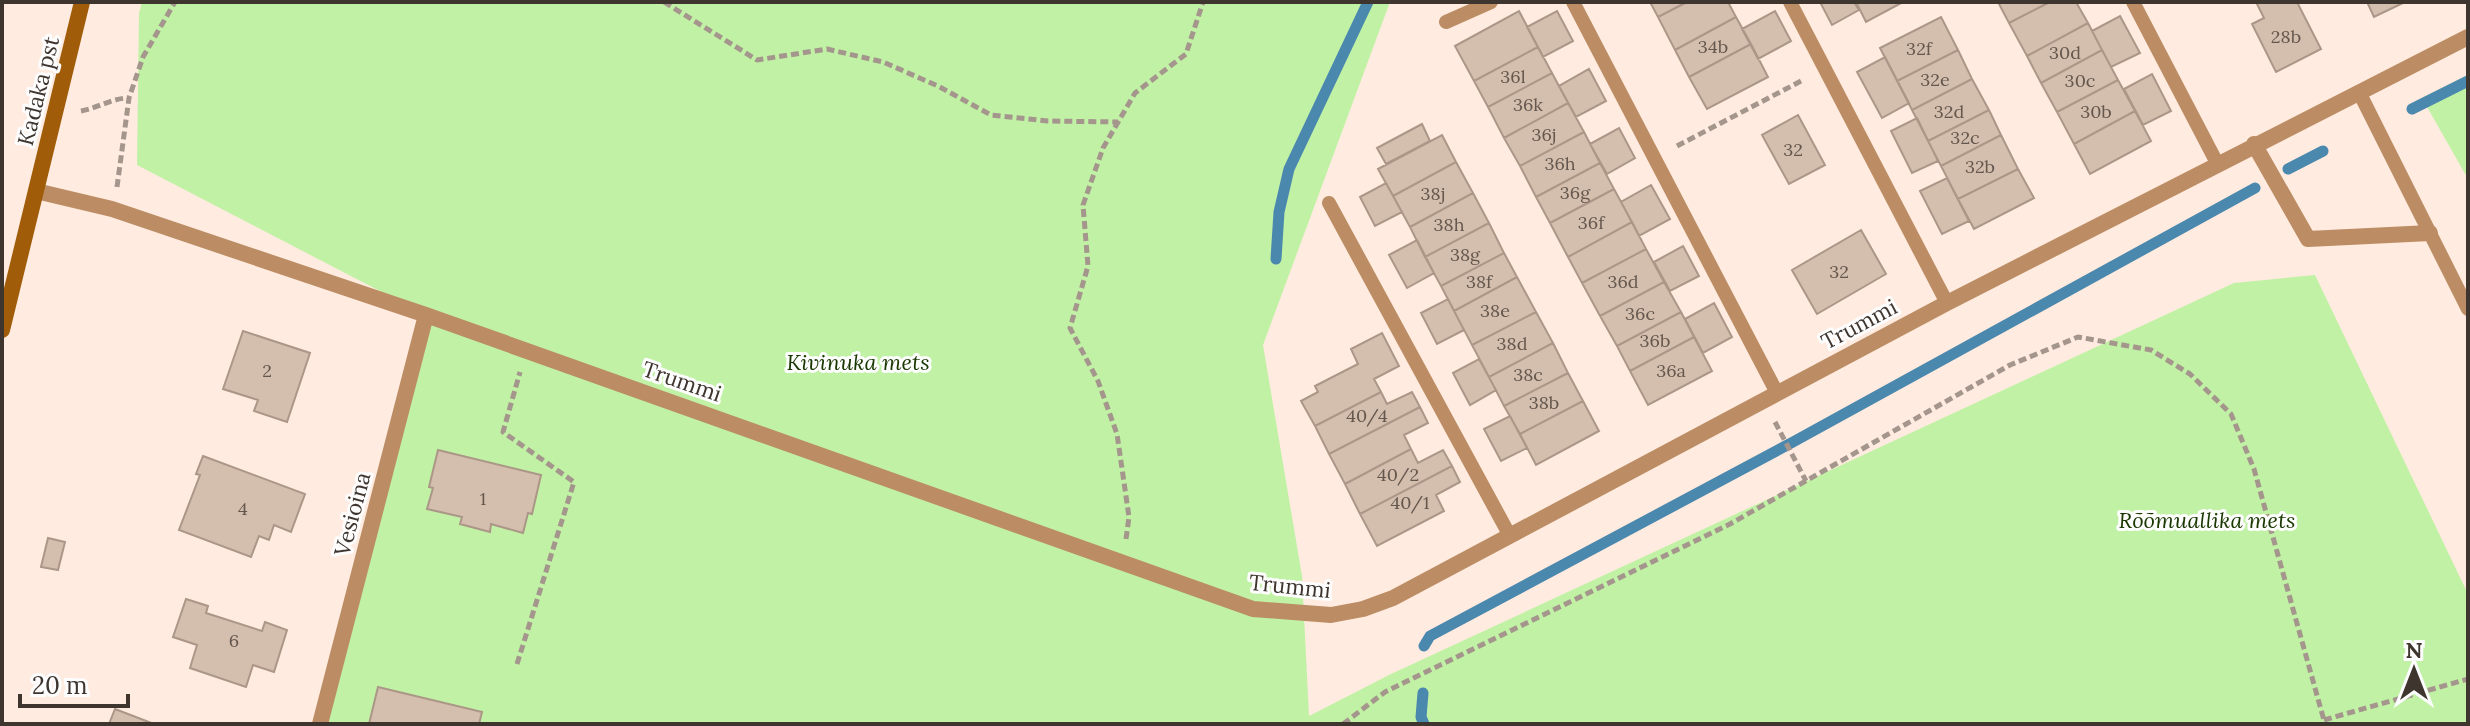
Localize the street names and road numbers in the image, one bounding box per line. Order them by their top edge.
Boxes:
street label: Kadaka pst [11,33,65,149]
street label: Trummi [1816,292,1902,356]
street label: Trummi [639,354,725,408]
street label: Vesioina [327,469,377,560]
street label: Trummi [1248,568,1332,604]

